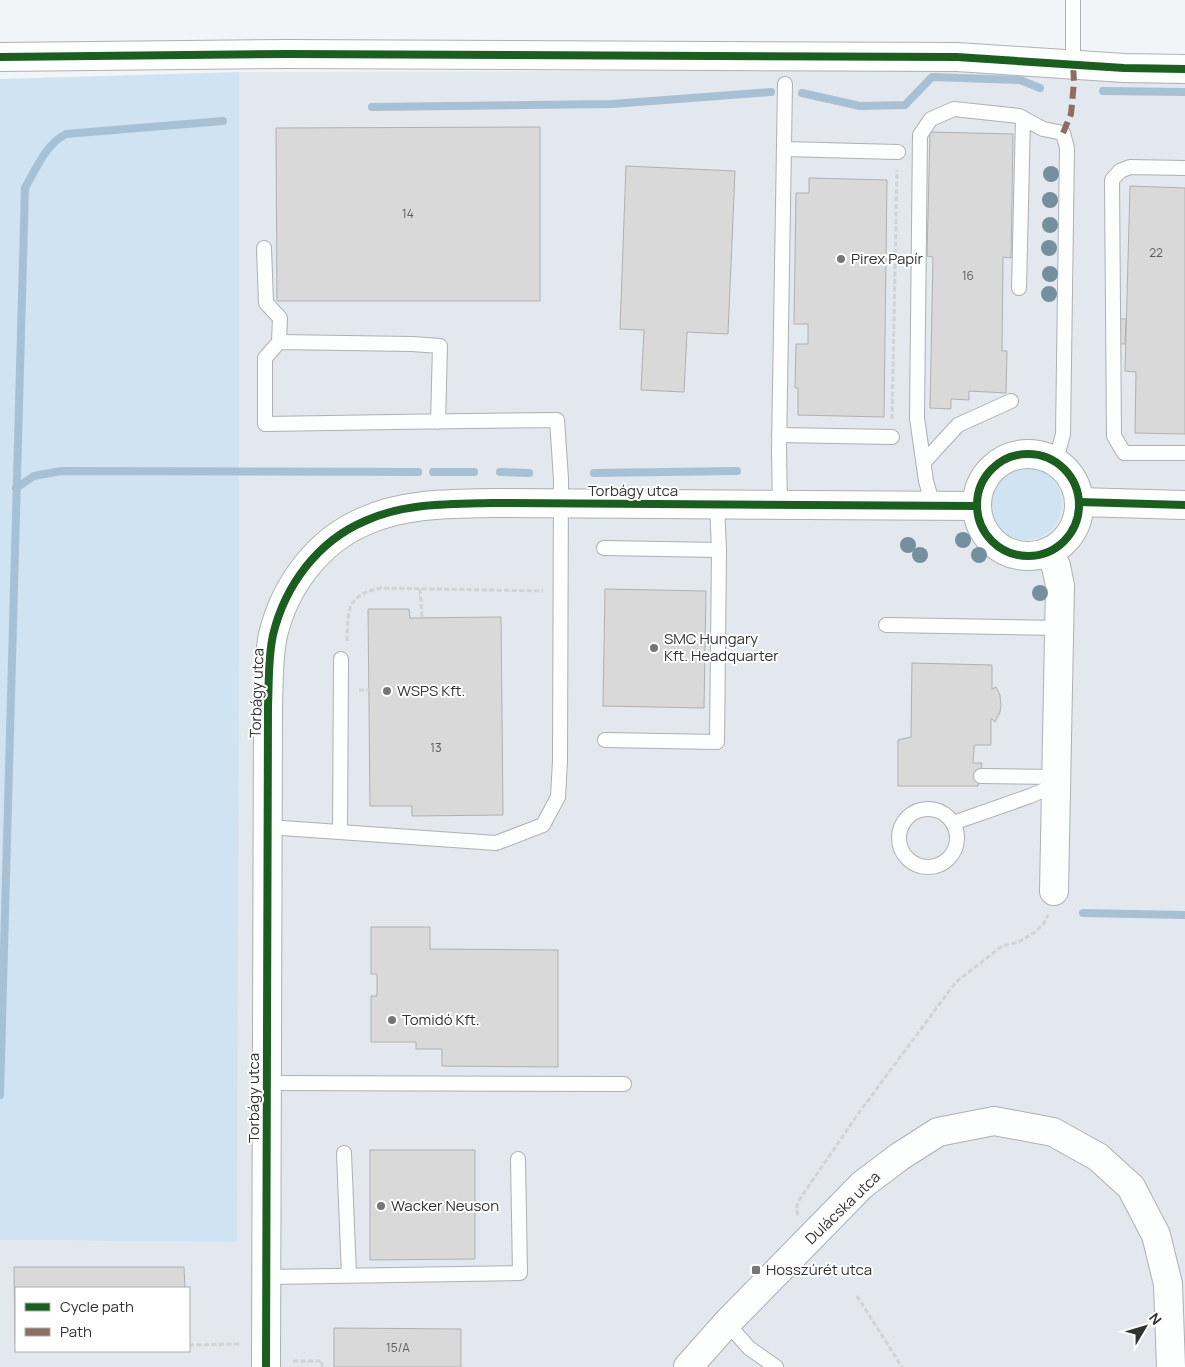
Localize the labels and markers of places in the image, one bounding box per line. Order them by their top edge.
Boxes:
place label: Pirex Papír [851,248,924,269]
marker: Pirex Papír [835,253,847,265]
place label: SMC Hungary Kft. Headquarter [664,628,779,666]
marker: SMC Hungary Kft. Headquarter [648,642,660,654]
place label: WSPS Kft. [397,680,465,701]
marker: WSPS Kft. [381,685,393,697]
place label: Tomidó Kft. [402,1009,480,1030]
marker: Tomidó Kft. [386,1014,398,1026]
place label: Wacker Neuson [391,1195,499,1216]
marker: Wacker Neuson [375,1200,387,1212]
place label: Hosszúrét utca [766,1259,872,1280]
marker: Hosszúrét utca [750,1264,762,1276]

